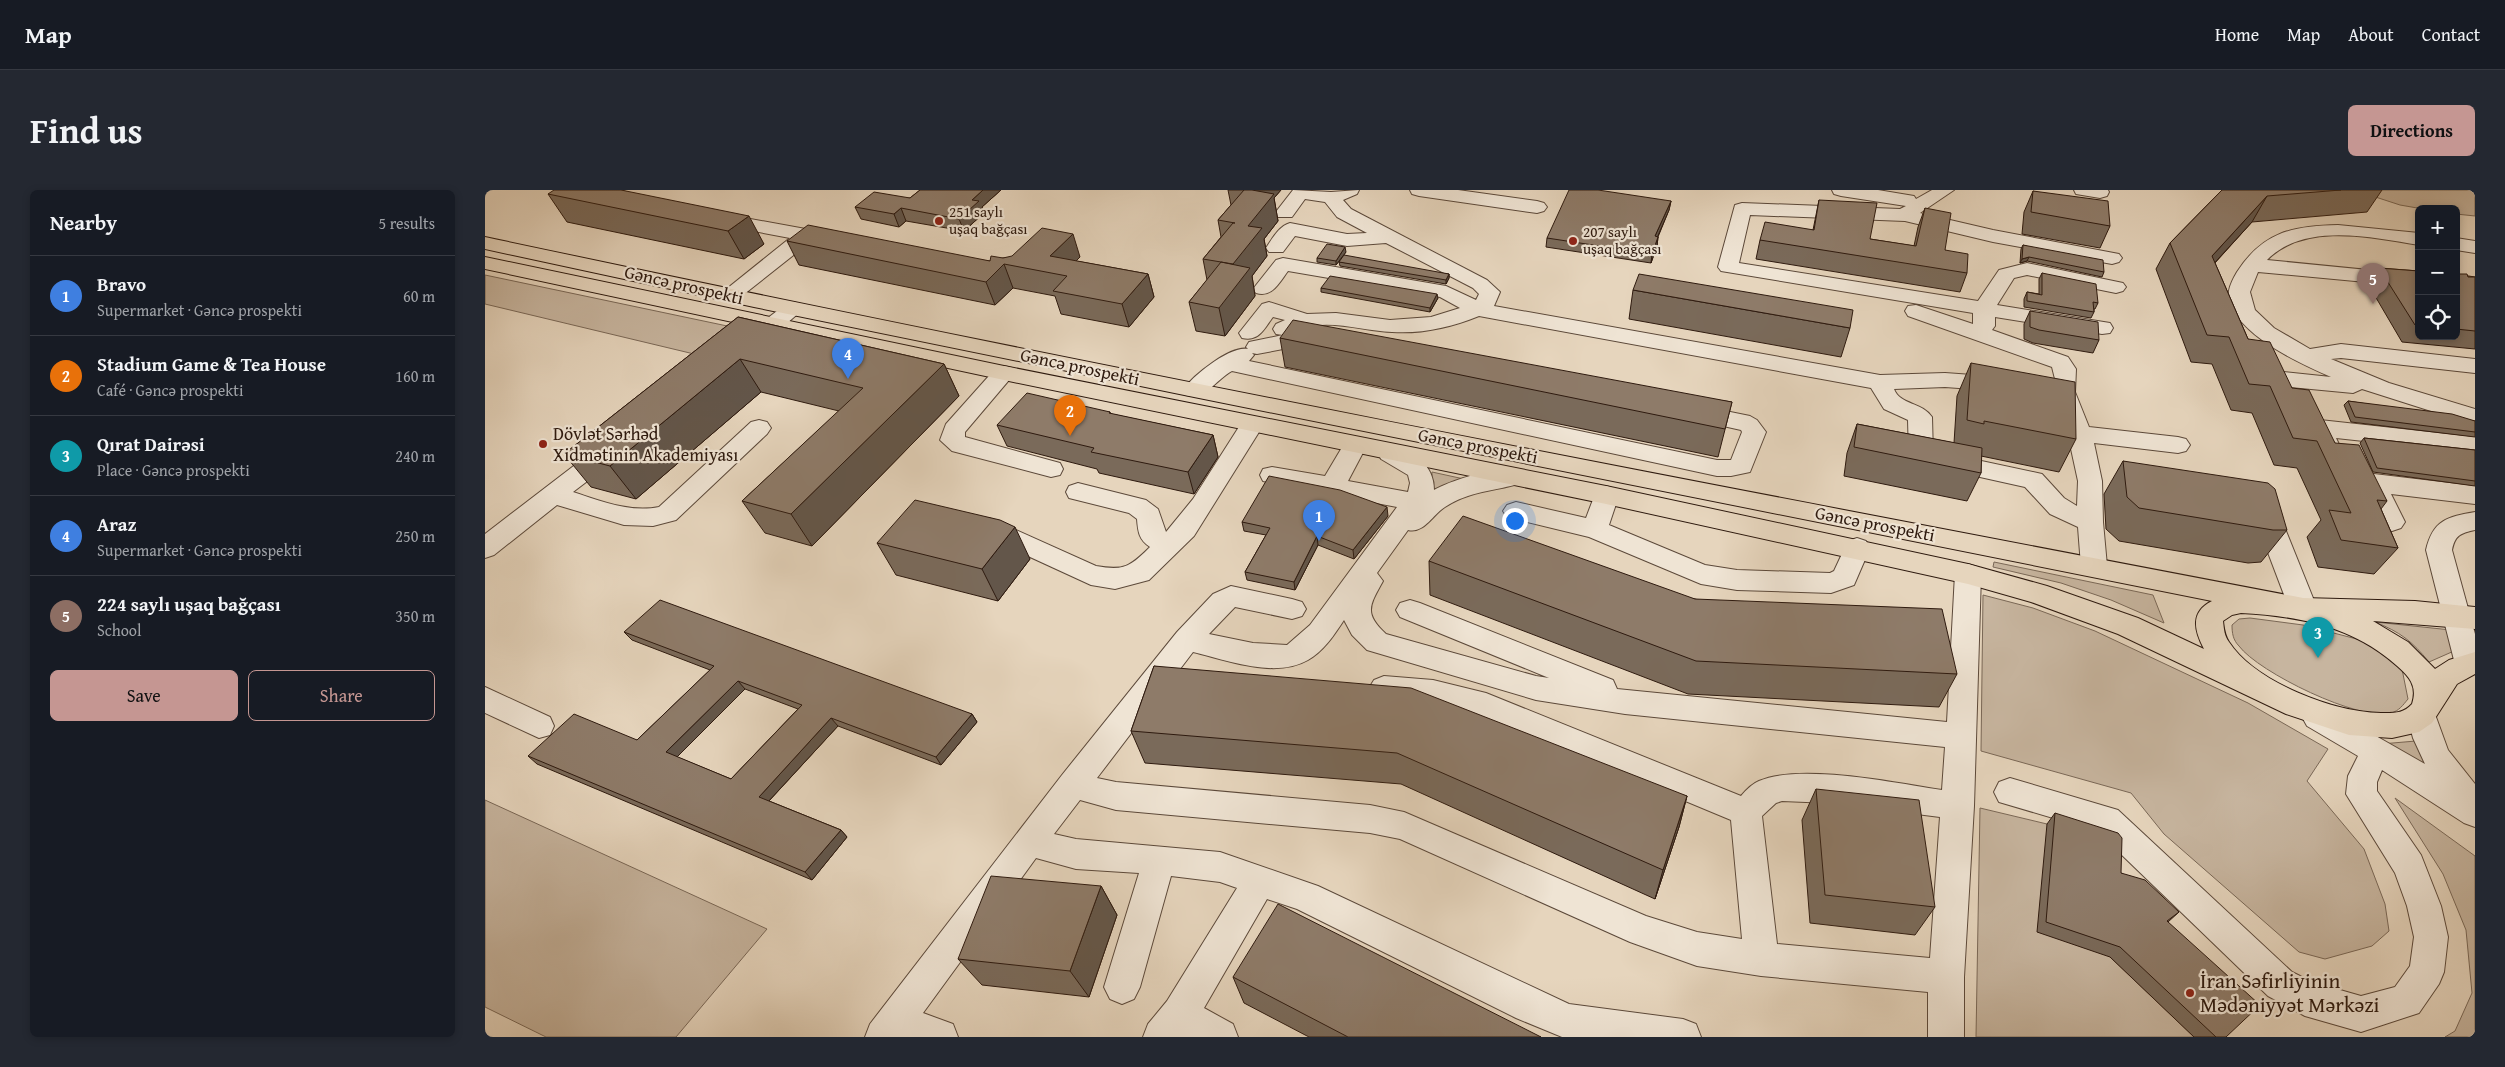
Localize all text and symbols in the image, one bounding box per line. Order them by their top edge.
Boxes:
text: Map [25,17,72,52]
text: Home [2215,21,2259,48]
text: Map [2287,21,2320,48]
text: About [2348,21,2394,48]
text: Contact [2422,21,2480,48]
text: Find us [30,105,143,156]
button: Directions [2348,105,2475,156]
place label: 251 saylı uşaq bağçası [949,201,1028,239]
map controls [2415,205,2460,340]
button: + [2415,205,2460,250]
text: Nearby [50,207,117,238]
text: 5 results [378,211,435,235]
marker: 251 saylı uşaq bağçası [933,215,945,227]
place label: 207 saylı uşaq bağçası [1583,221,1662,259]
marker: 207 saylı uşaq bağçası [1567,235,1579,247]
button: − [2415,250,2460,295]
street label: Gəncə prospekti [622,258,746,311]
pin: 5 [2357,263,2389,304]
text: Bravo [97,270,146,298]
text: 1 [62,284,70,308]
text: 60 m [403,284,435,308]
button: locate [2415,295,2460,340]
text: Supermarket · Gəncə prospekti [97,298,302,322]
pin: 4 [832,338,864,379]
street label: Gəncə prospekti [1018,341,1142,392]
text: Stadium Game & Tea House [97,350,326,378]
text: 2 [62,364,70,388]
text: 160 m [395,364,435,388]
text: Café · Gəncə prospekti [97,378,243,402]
pin: 2 [1054,395,1086,436]
place label: Dövlət Sərhəd Xidmətinin Akademiyası [553,420,738,468]
street label: Gəncə prospekti [1416,421,1540,470]
text: Qırat Dairəsi [97,430,205,458]
marker: Dövlət Sərhəd Xidmətinin Akademiyası [537,438,549,450]
text: 3 [62,444,70,468]
text: 240 m [395,444,435,468]
text: Place · Gəncə prospekti [97,458,250,482]
street label: Gəncə prospekti [1813,499,1937,548]
pin: 1 [1303,500,1335,541]
your location [1502,508,1528,534]
text: Araz [97,510,136,538]
text: 4 [62,524,70,548]
text: 250 m [395,524,435,548]
text: Supermarket · Gəncə prospekti [97,538,302,562]
text: 224 saylı uşaq bağçası [97,590,281,618]
text: 5 [62,604,70,628]
text: 350 m [395,604,435,628]
pin: 3 [2302,617,2334,658]
text: School [97,618,141,642]
button: Save [50,670,238,721]
button: Share [248,670,435,721]
place label: İran Səfirliyinin Mədəniyyət Mərkəzi [2200,965,2380,1020]
marker: İran Səfirliyinin Mədəniyyət Mərkəzi [2184,987,2196,999]

